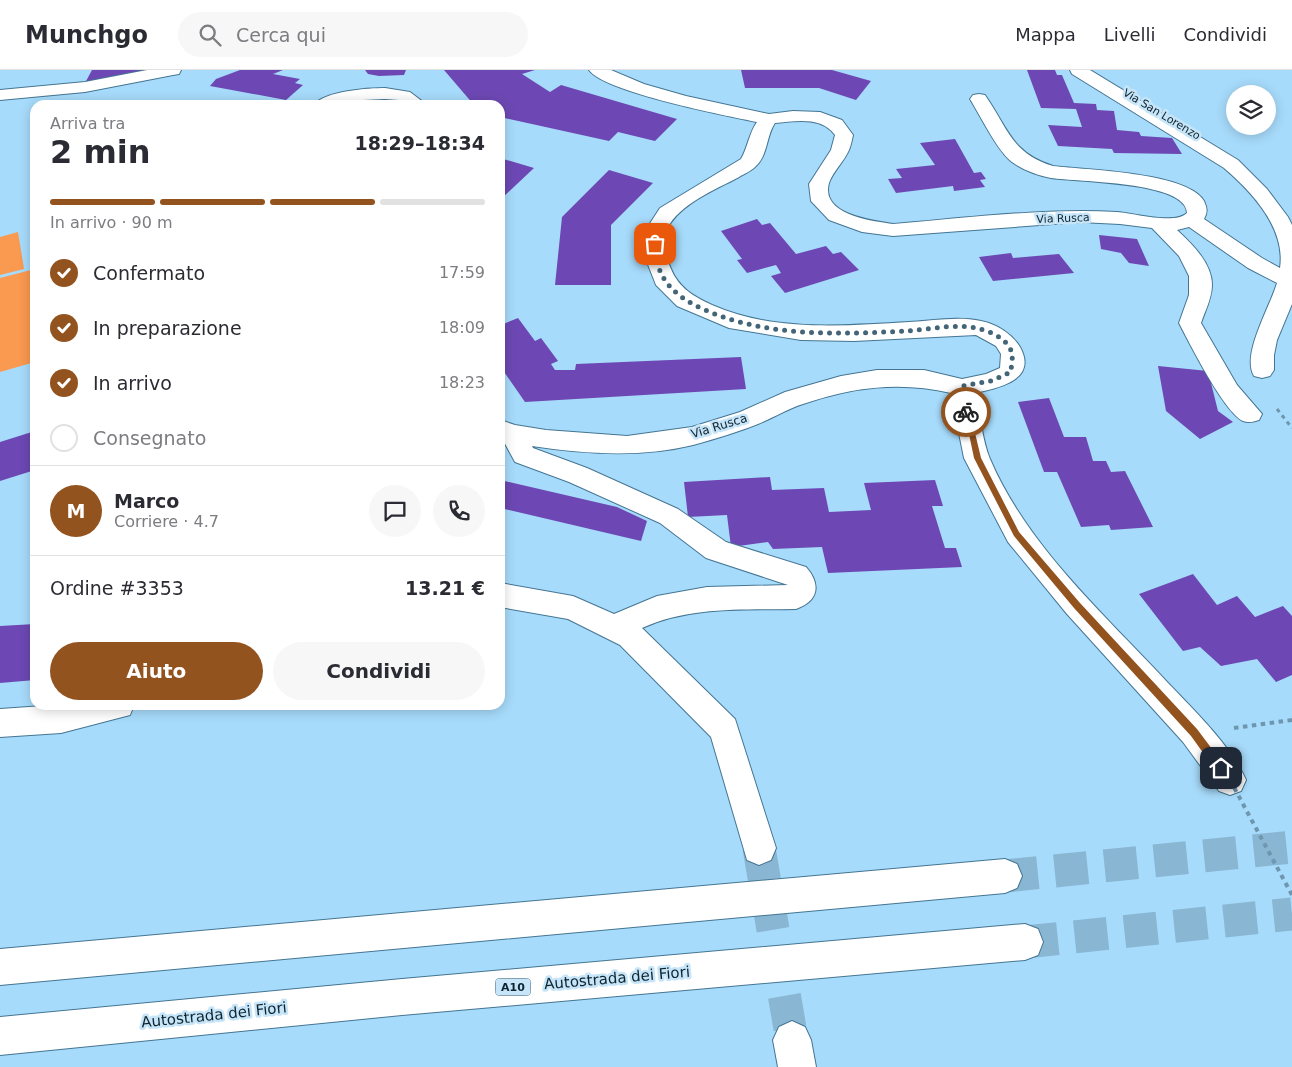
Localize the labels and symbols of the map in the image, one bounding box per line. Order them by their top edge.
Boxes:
street label: Via San Lorenzo [1121,86,1203,143]
street label: Via Rusca [1036,211,1090,226]
pin [634,223,676,265]
courier [941,387,991,437]
street label: Via Rusca [689,411,749,441]
pin [1200,747,1242,789]
street label: Autostrada dei Fiori [543,963,691,993]
road number: A10 [496,979,530,996]
street label: Autostrada dei Fiori [140,998,288,1032]

